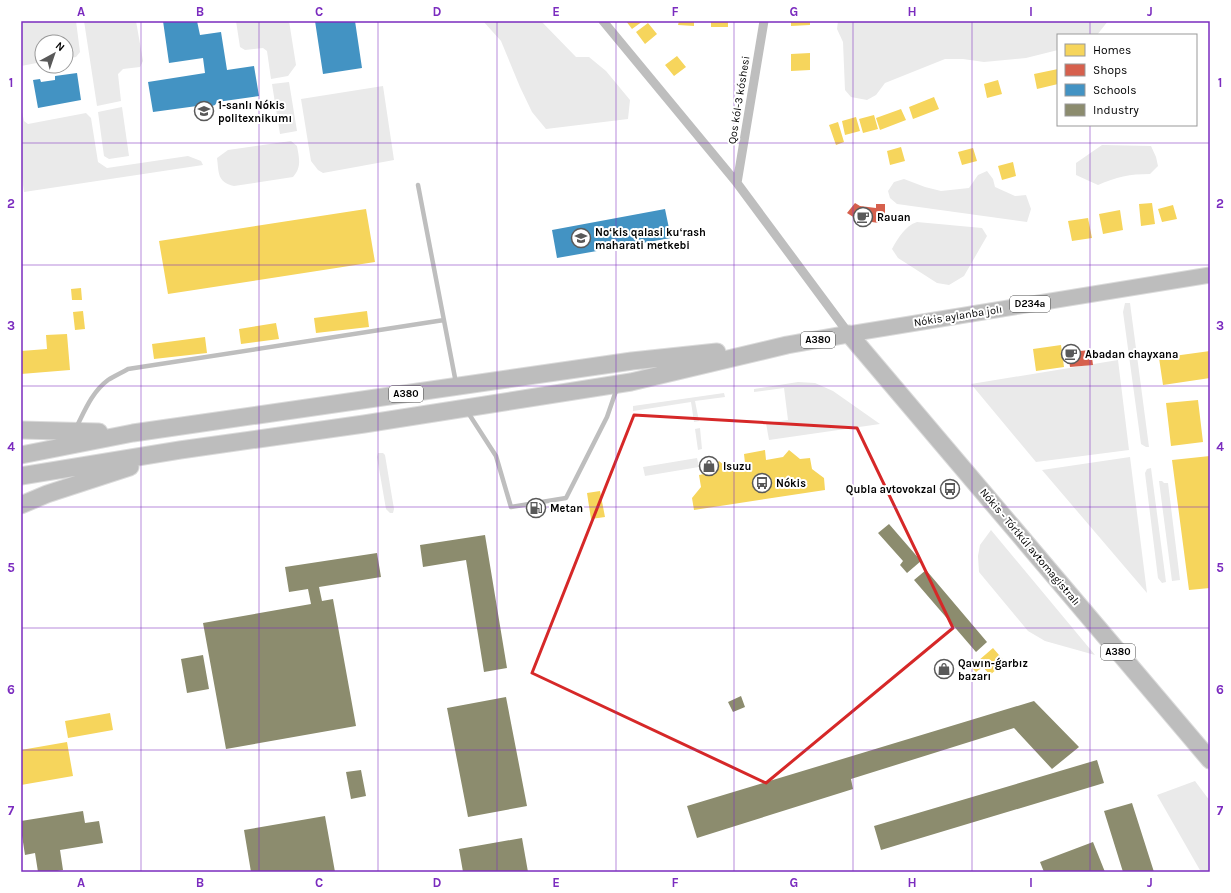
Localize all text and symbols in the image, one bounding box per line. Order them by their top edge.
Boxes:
text: A [77,4,85,19]
text: B [196,4,204,19]
text: C [315,4,323,19]
text: D [433,4,442,19]
text: E [552,4,560,19]
text: F [671,4,679,19]
text: G [790,4,798,19]
text: H [907,4,917,19]
text: I [1029,4,1033,19]
text: J [1147,4,1153,19]
north arrow [34,34,74,74]
legend [1057,34,1197,126]
text: N [53,39,67,54]
text: Homes [1093,43,1131,57]
street label: Qos kól-3 kóshesi [726,55,752,145]
text: Shops [1093,63,1127,77]
text: 1 [9,75,13,90]
text: 1 [1218,75,1222,90]
text: Schools [1093,83,1136,97]
place label: 1-sanlı Nókis politexnikumı [218,99,292,125]
school or university icon: 1-sanlı Nókis politexnikumı [193,100,215,122]
text: Industry [1093,103,1139,117]
text: 2 [7,196,15,211]
text: 2 [1216,196,1224,211]
cafe icon: Rauan [852,206,874,228]
place label: Rauan [877,211,911,224]
place label: Noʻkis qalasi kuʻrash maharati metkebi [595,226,706,252]
school or university icon: Noʻkis qalasi kuʻrash maharati metkebi [570,227,592,249]
road number: D234a [1010,296,1050,312]
street label: Nókis aylanba jolı [913,303,1003,329]
text: 3 [7,318,15,333]
text: 3 [1216,318,1224,333]
road number: A380 [801,332,835,348]
cafe icon: Abadan chayxana [1060,343,1082,365]
place label: Abadan chayxana [1085,348,1178,361]
road number: A380 [389,386,423,402]
text: 4 [7,439,15,454]
text: 4 [1216,439,1224,454]
shop icon: Isuzu [698,455,720,477]
place label: Isuzu [723,460,751,473]
bus stop icon: Nókis [751,472,773,494]
place label: Nókis [776,477,806,490]
bus stop icon: Qubla avtovokzal [939,478,961,500]
place label: Qubla avtovokzal [846,483,936,496]
street label: Nókis - Tórtkúl avtomagistralı [977,486,1083,608]
fuel station icon: Metan [525,497,547,519]
place label: Metan [550,502,583,515]
text: 5 [7,560,15,575]
text: 5 [1216,560,1224,575]
road number: A380 [1101,644,1135,660]
place label: Qawın-ǵarbız bazarı [958,657,1028,683]
shop icon: Qawın-ǵarbız bazarı [933,658,955,680]
text: 6 [7,682,15,697]
text: 6 [1216,682,1224,697]
text: 7 [8,803,15,818]
text: 7 [1217,803,1224,818]
text: A [77,875,85,890]
text: B [196,875,204,890]
text: C [315,875,323,890]
text: D [433,875,442,890]
text: E [552,875,560,890]
text: F [671,875,679,890]
text: G [790,875,798,890]
text: H [907,875,917,890]
text: I [1029,875,1033,890]
text: J [1147,875,1153,890]

